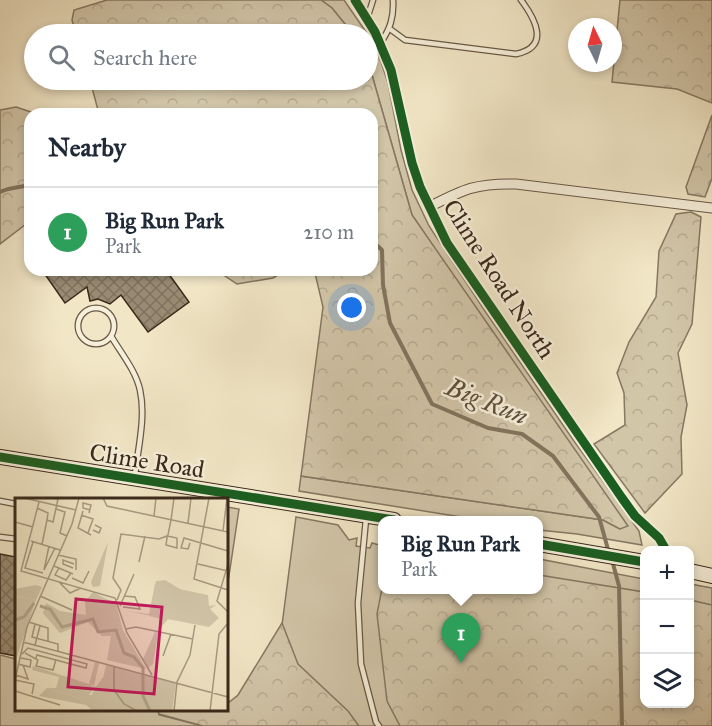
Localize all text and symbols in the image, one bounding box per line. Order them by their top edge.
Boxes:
north arrow [568,18,622,72]
search box [24,24,378,90]
icon: search [45,41,78,74]
text: Search here [93,44,197,71]
text: Nearby [48,131,126,163]
street label: Clime Road North [436,194,562,364]
text: Big Run Park [105,207,224,234]
text: 1 [64,220,71,244]
text: 210 m [304,220,354,244]
text: Park [105,234,141,258]
your location [337,293,366,322]
water label: Big Run [441,370,533,432]
street label: Clime Road [87,437,207,485]
inset map [15,498,228,711]
popup [378,516,543,594]
text: Big Run Park [401,530,520,557]
map controls [640,546,694,708]
button: + [640,546,694,600]
text: Park [401,557,437,581]
button: − [640,600,694,654]
pin: 1 [442,614,480,663]
button: layers [640,654,694,708]

